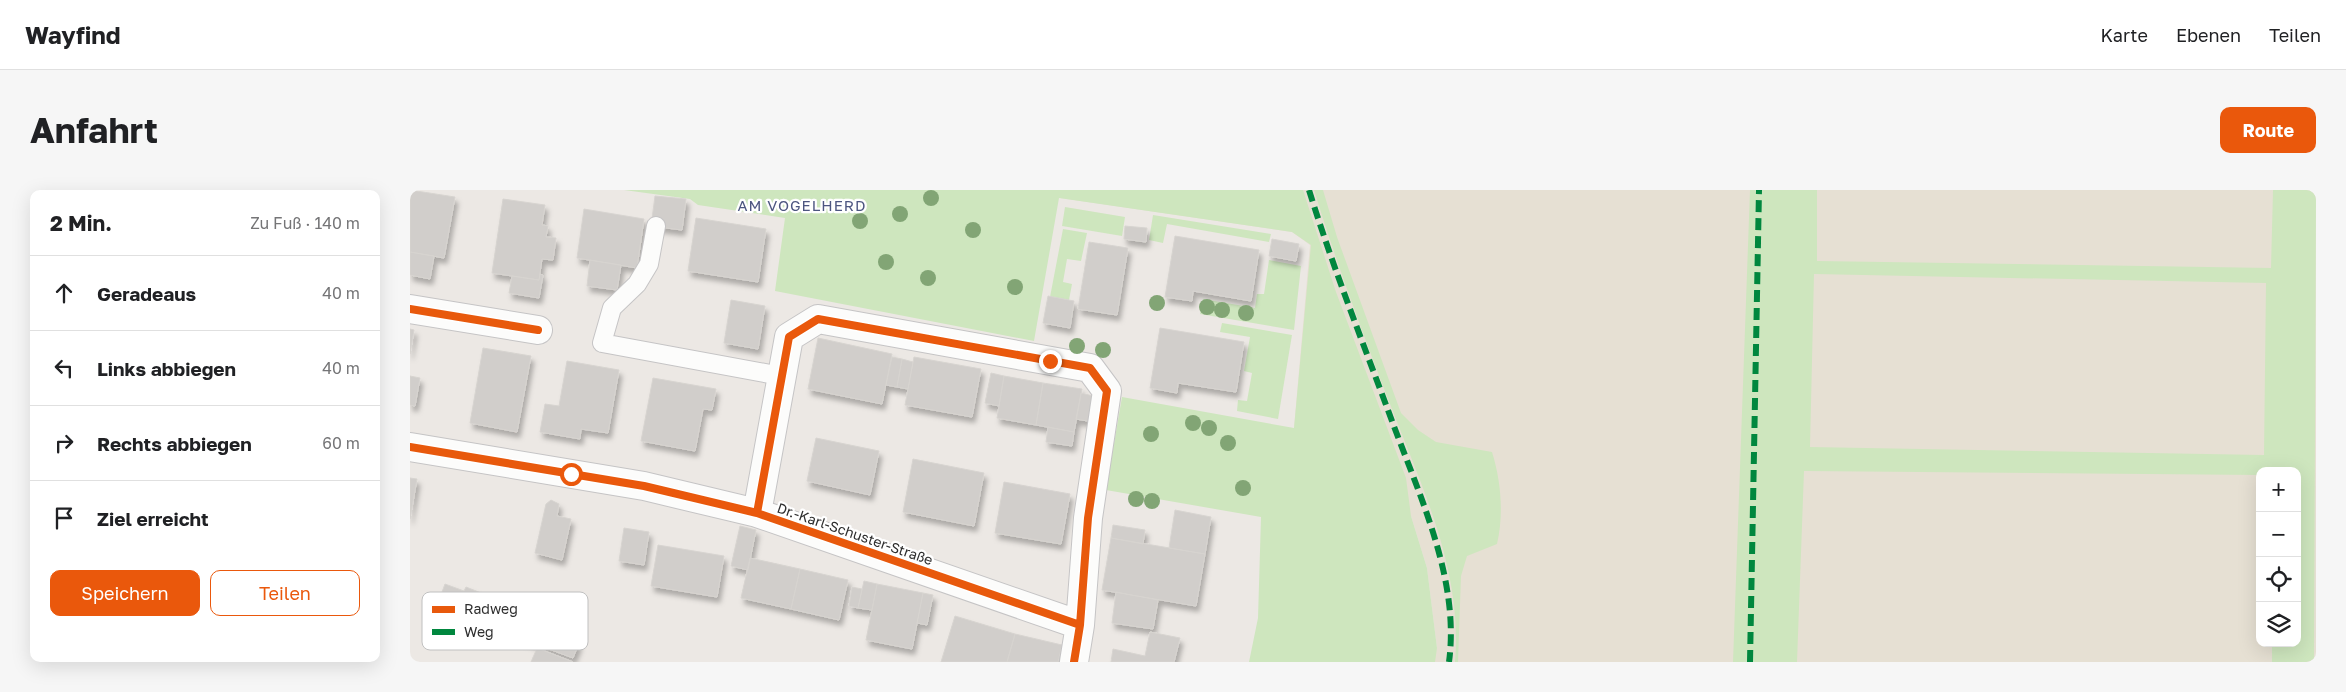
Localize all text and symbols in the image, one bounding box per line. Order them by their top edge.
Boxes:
text: Wayfind [25,20,121,49]
text: Karte [2101,24,2148,46]
text: Ebenen [2176,24,2241,46]
text: Teilen [2269,24,2321,46]
button: Route [2220,107,2316,153]
text: Anfahrt [30,109,158,151]
district label: AM VOGELHERD [737,196,867,214]
text: 2 Min. [50,210,112,236]
text: Zu Fuß · 140 m [250,213,360,233]
icon: ahead [50,279,78,307]
text: Geradeaus [97,282,196,305]
text: 40 m [322,283,360,303]
route end [1039,350,1062,373]
icon: left [50,354,78,382]
text: Links abbiegen [97,357,236,380]
text: 40 m [322,358,360,378]
icon: right [50,429,78,457]
text: Rechts abbiegen [97,432,252,455]
text: 60 m [322,433,360,453]
route start [560,463,583,486]
map controls [2256,467,2301,647]
button: + [2256,467,2301,512]
street label: Dr.-Karl-Schuster-Straße [775,499,935,568]
icon: arrive [50,504,78,532]
text: Ziel erreicht [97,507,209,530]
button: − [2256,512,2301,557]
button: locate [2256,557,2301,602]
button: Speichern [50,570,200,616]
button: Teilen [210,570,360,616]
legend [422,592,588,650]
text: Radweg [464,600,518,617]
button: layers [2256,602,2301,647]
text: Weg [464,623,494,640]

